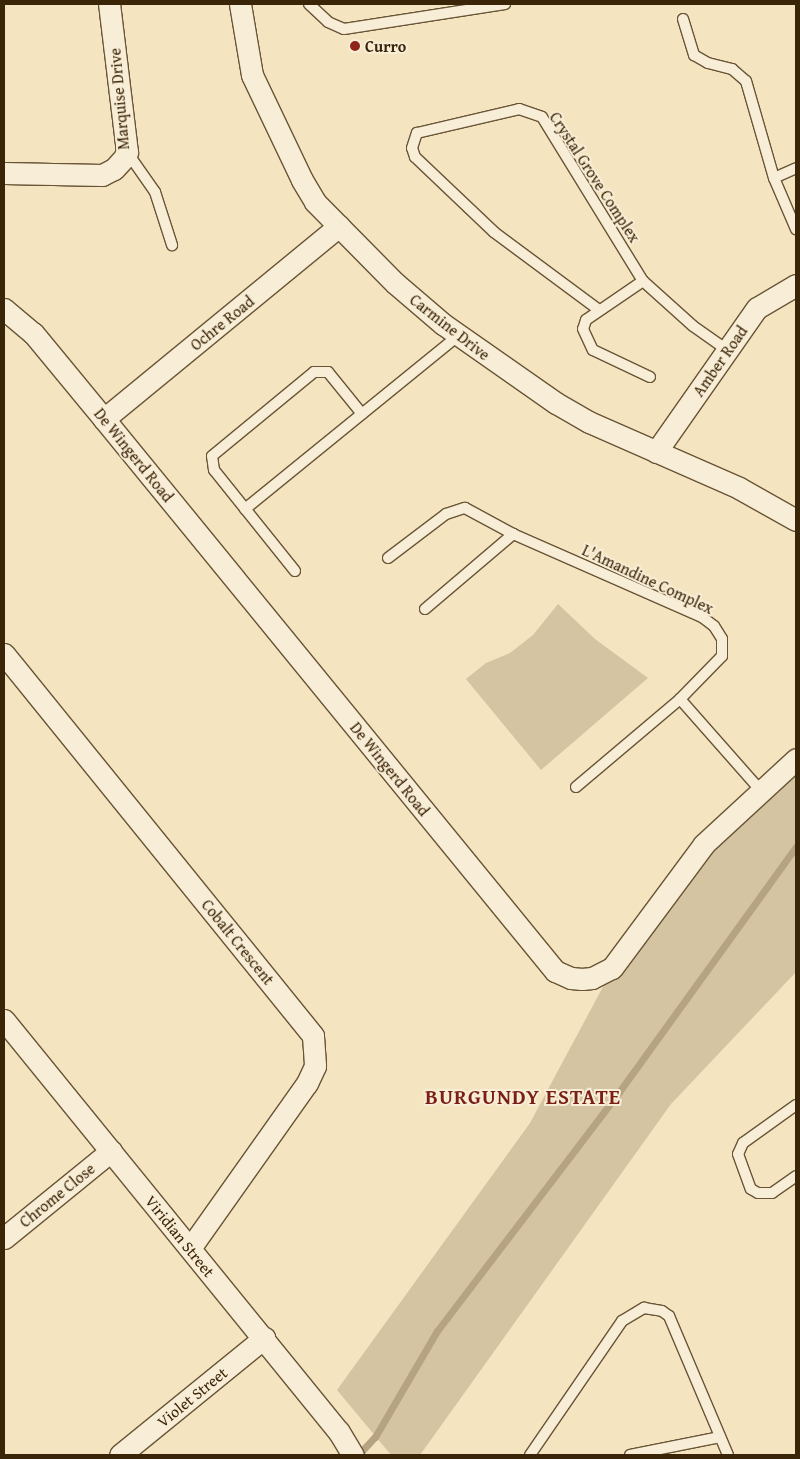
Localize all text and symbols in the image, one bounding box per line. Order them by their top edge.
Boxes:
place label: Curro [365,36,406,56]
marker: Curro [349,40,361,52]
street label: Marquise Drive [105,47,133,151]
street label: Crystal Grove Complex [546,108,644,246]
street label: Carmine Drive [406,290,494,364]
street label: Ochre Road [186,291,258,355]
street label: Amber Road [689,322,751,400]
street label: De Wingerd Road [90,404,178,506]
street label: L'Amandine Complex [579,540,717,618]
street label: De Wingerd Road [346,718,434,820]
street label: Cobalt Crescent [198,895,278,989]
district label: BURGUNDY ESTATE [423,1084,623,1110]
street label: Chrome Close [15,1159,99,1231]
street label: Viridian Street [141,1191,219,1281]
street label: Violet Street [153,1363,231,1431]

